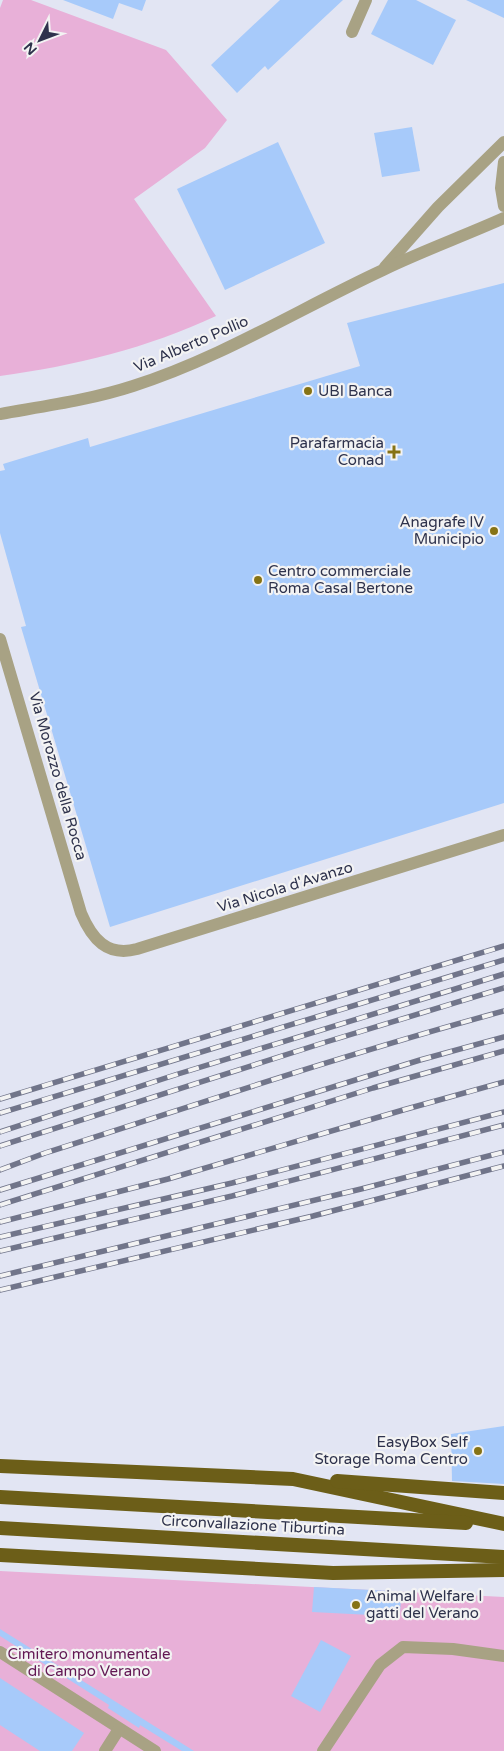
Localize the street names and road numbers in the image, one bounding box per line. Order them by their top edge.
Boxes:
street label: Via Alberto Pollio [131,312,251,376]
street label: Via Morozzo della Rocca [25,690,91,862]
street label: Via Nicola d'Avanzo [215,858,355,916]
street label: Circonvallazione Tiburtina [161,1511,345,1539]

